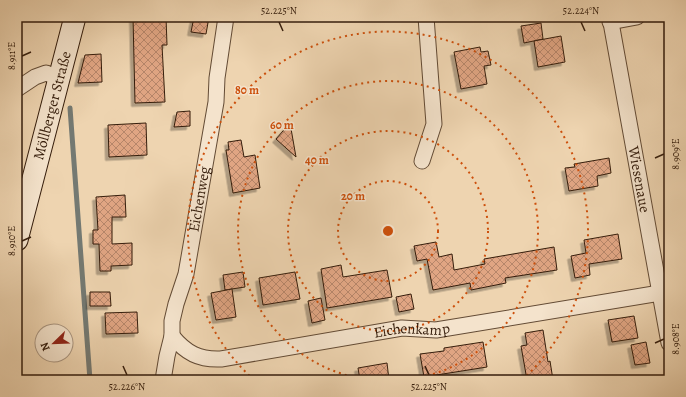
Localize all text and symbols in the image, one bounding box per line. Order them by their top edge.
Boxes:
text: 52.225°N [261,4,297,17]
text: 52.224°N [563,4,599,17]
text: 8.911°E [5,42,18,70]
street label: Möllberger Straße [28,49,76,162]
text: 80 m [235,82,259,98]
text: 60 m [270,117,294,133]
text: 8.909°E [669,138,682,170]
street label: Wiesenaue [623,144,655,214]
text: 40 m [305,152,329,168]
street label: Eichenweg [184,164,215,233]
text: 20 m [341,188,365,204]
centre of rings [381,224,395,238]
text: 8.910°E [5,226,18,256]
street label: Eichenkamp [372,318,452,343]
north arrow [34,323,74,363]
text: 8.908°E [669,323,682,355]
text: N [37,340,54,353]
text: 52.226°N [109,380,145,393]
text: 52.225°N [411,380,447,393]

